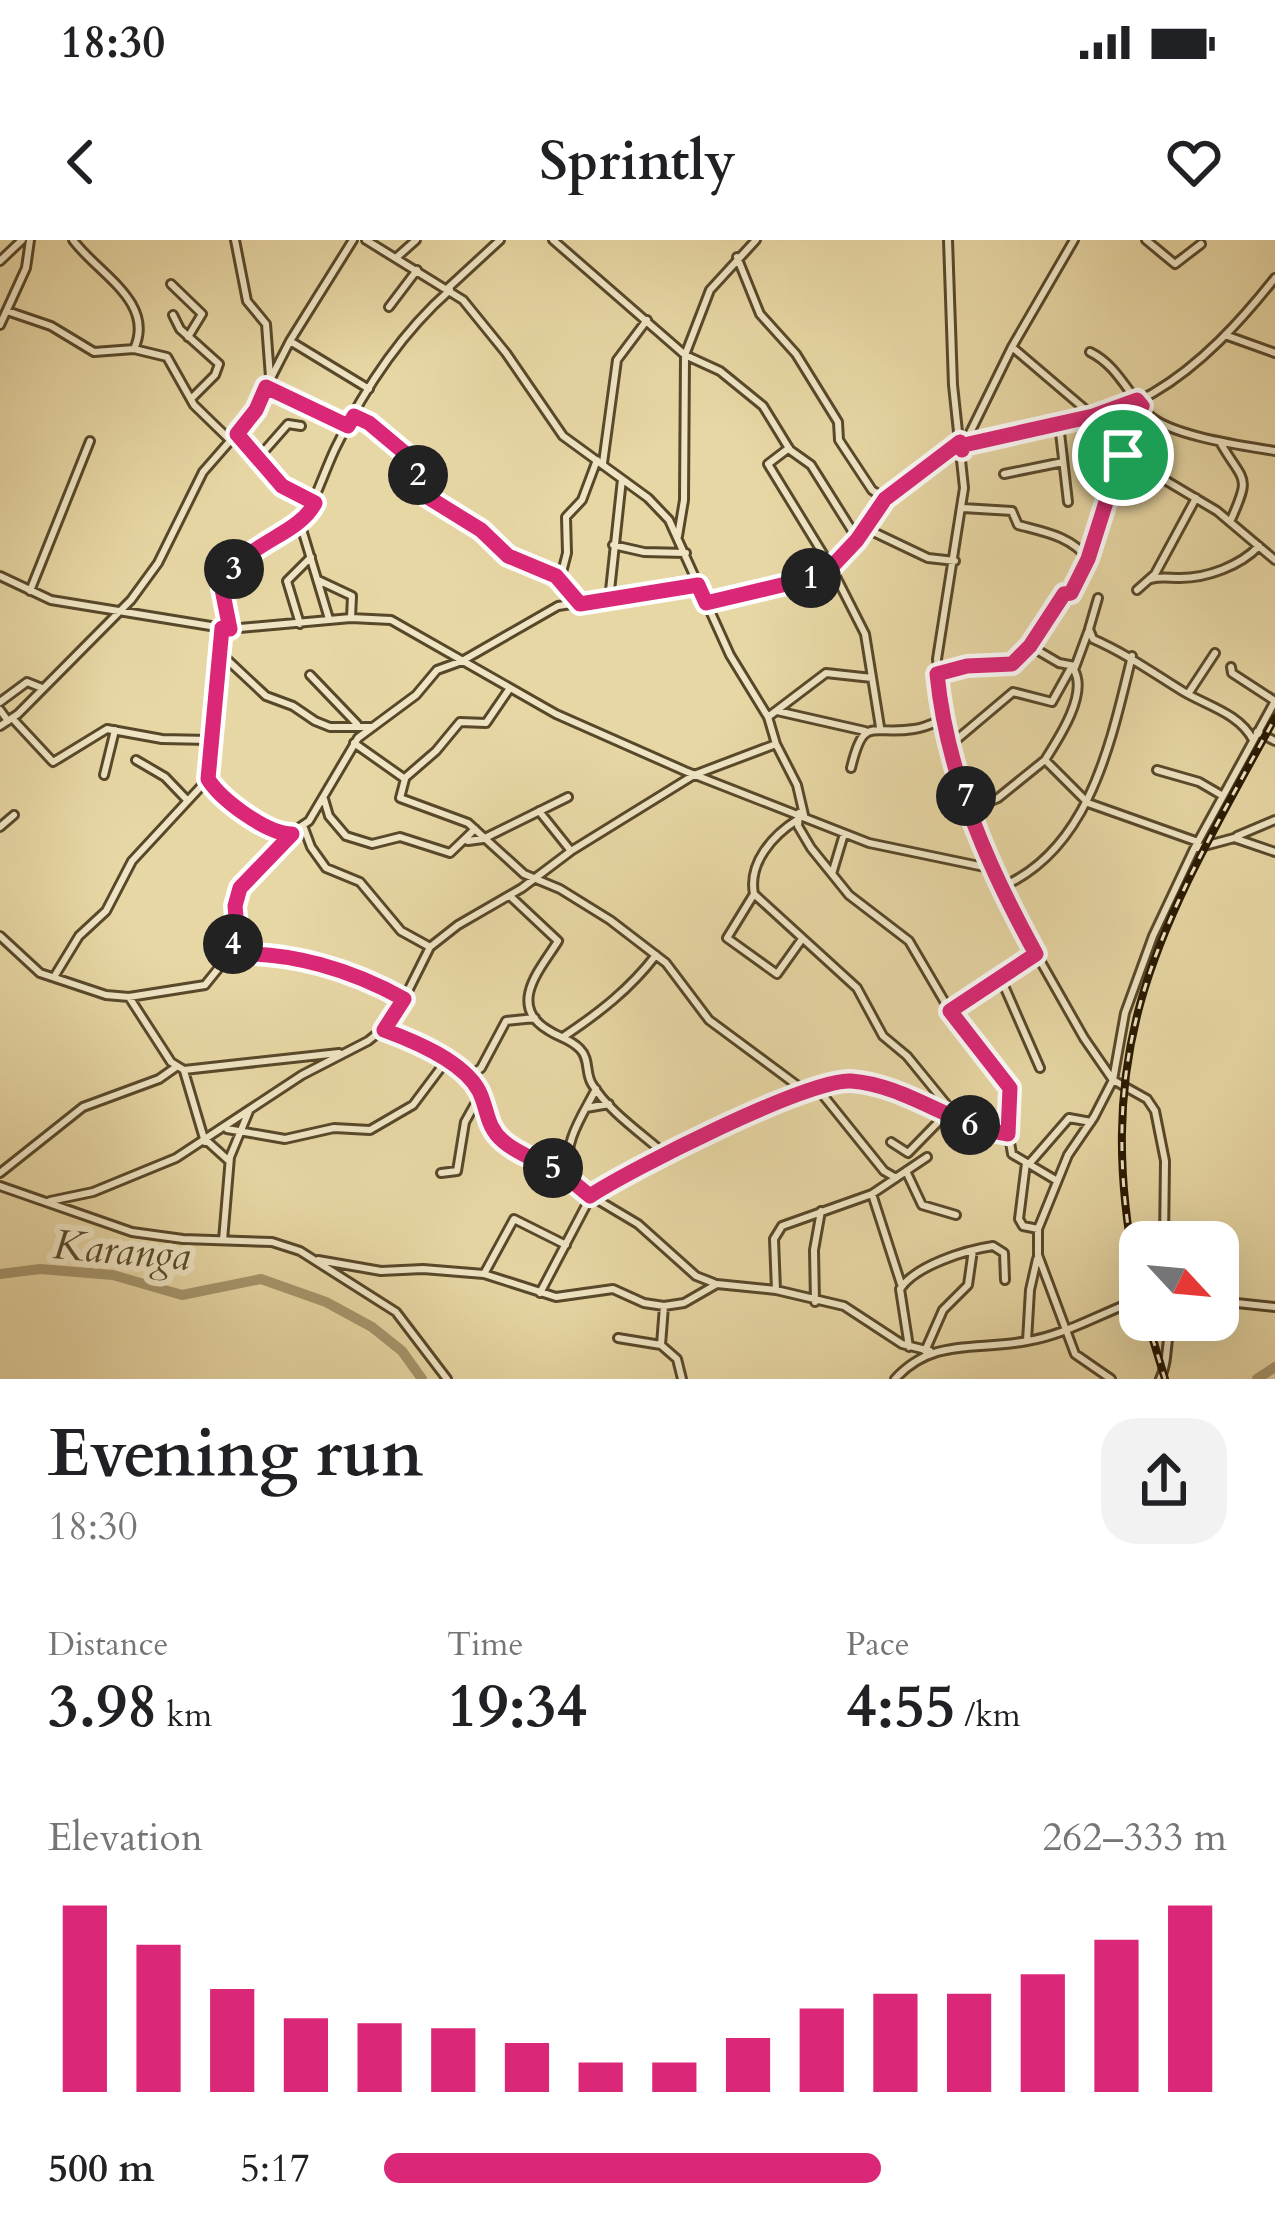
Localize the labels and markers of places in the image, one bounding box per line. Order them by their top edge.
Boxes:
pin [1072,404,1174,506]
pin: 2 [388,445,448,505]
pin: 3 [204,539,264,599]
pin: 1 [781,548,841,608]
pin: 7 [936,766,996,826]
pin: 4 [203,914,263,974]
pin: 6 [940,1095,1000,1155]
pin: 5 [523,1138,583,1198]

